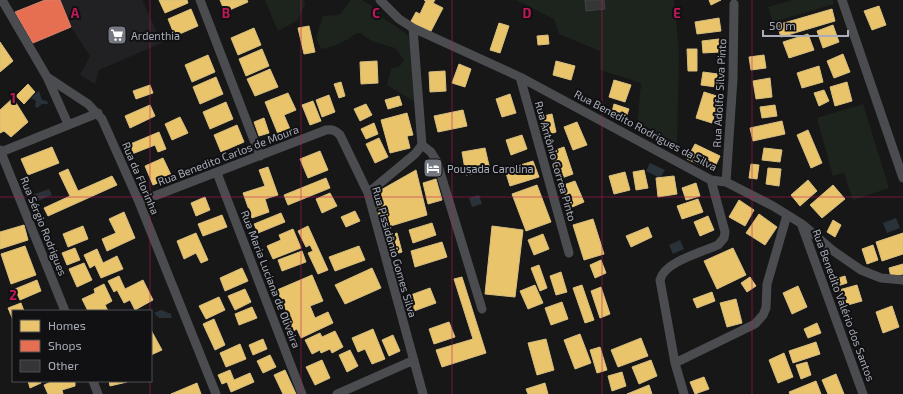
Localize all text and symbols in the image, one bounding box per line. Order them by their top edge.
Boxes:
text: A [71,5,80,21]
text: B [222,5,230,21]
text: C [372,5,380,21]
text: D [523,5,532,21]
text: E [673,5,681,21]
scale bar [763,12,848,38]
text: 50 m [769,18,796,32]
supermarket icon: Ardenthia [106,24,128,46]
place label: Ardenthia [131,29,180,42]
street label: Rua Adolfo Silva Pinto [710,38,728,148]
street label: Rua Benedito Rodrigues da Silva [572,87,720,173]
text: 1 [10,90,16,106]
street label: Rua Antônio Correa Pinto [533,99,579,223]
street label: Rua Benedito Carlos de Moura [156,122,300,188]
street label: Rua da Florinha [120,140,162,216]
hotel icon: Pousada Carolina [422,157,444,179]
place label: Pousada Carolina [447,162,534,175]
street label: Rua Sérgio Rodrigues [18,174,70,278]
street label: Rua Pissidônio Gomes Silva [370,185,420,319]
street label: Rua Maria Luciana de Oliveira [239,208,303,350]
street label: Rua Benedito Valério dos Santos [810,227,878,383]
text: 2 [9,287,17,303]
legend [12,310,152,382]
text: Homes [48,318,86,332]
text: Shops [48,338,82,352]
text: Other [48,358,79,372]

